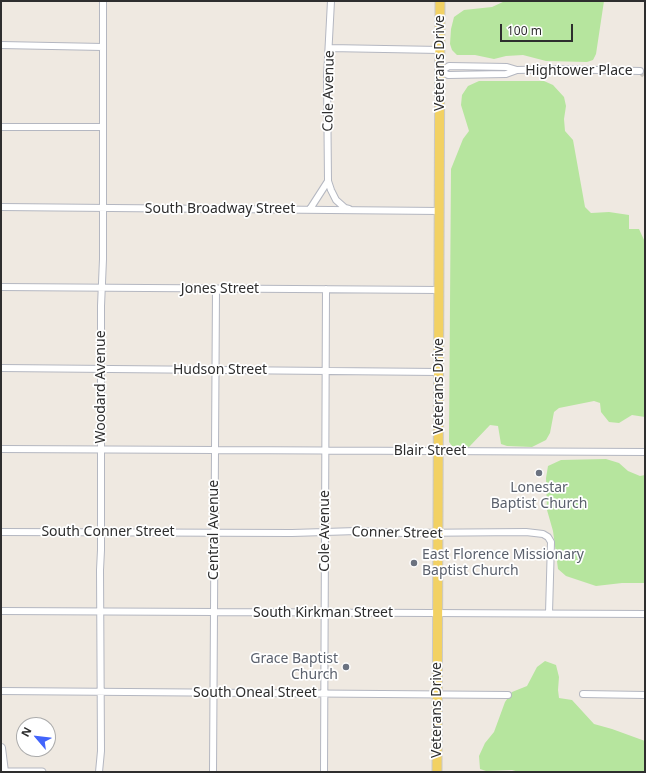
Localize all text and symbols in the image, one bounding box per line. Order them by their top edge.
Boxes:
street label: Veterans Drive [432,15,448,111]
scale bar [502,16,575,42]
text: 100 m [507,22,542,39]
street label: Cole Avenue [320,50,338,132]
street label: Hightower Place [525,63,633,79]
street label: South Broadway Street [145,201,295,217]
street label: Jones Street [181,281,259,297]
street label: Woodard Avenue [93,330,109,444]
street label: Veterans Drive [431,338,447,434]
street label: Hudson Street [173,362,267,378]
street label: Blair Street [394,443,466,459]
marker: Lonestar Baptist Church [534,468,544,478]
street label: Central Avenue [206,480,222,580]
place label: Lonestar Baptist Church [491,480,587,512]
street label: Cole Avenue [317,490,333,572]
street label: South Conner Street [41,524,175,540]
street label: Conner Street [351,524,443,542]
place label: East Florence Missionary Baptist Church [422,547,584,580]
marker: East Florence Missionary Baptist Church [409,558,419,568]
street label: South Kirkman Street [253,605,393,621]
place label: Grace Baptist Church [250,651,338,684]
marker: Grace Baptist Church [341,662,351,672]
street label: Veterans Drive [429,662,445,758]
street label: South Oneal Street [193,685,317,701]
north arrow [16,717,56,757]
text: N [17,724,35,739]

